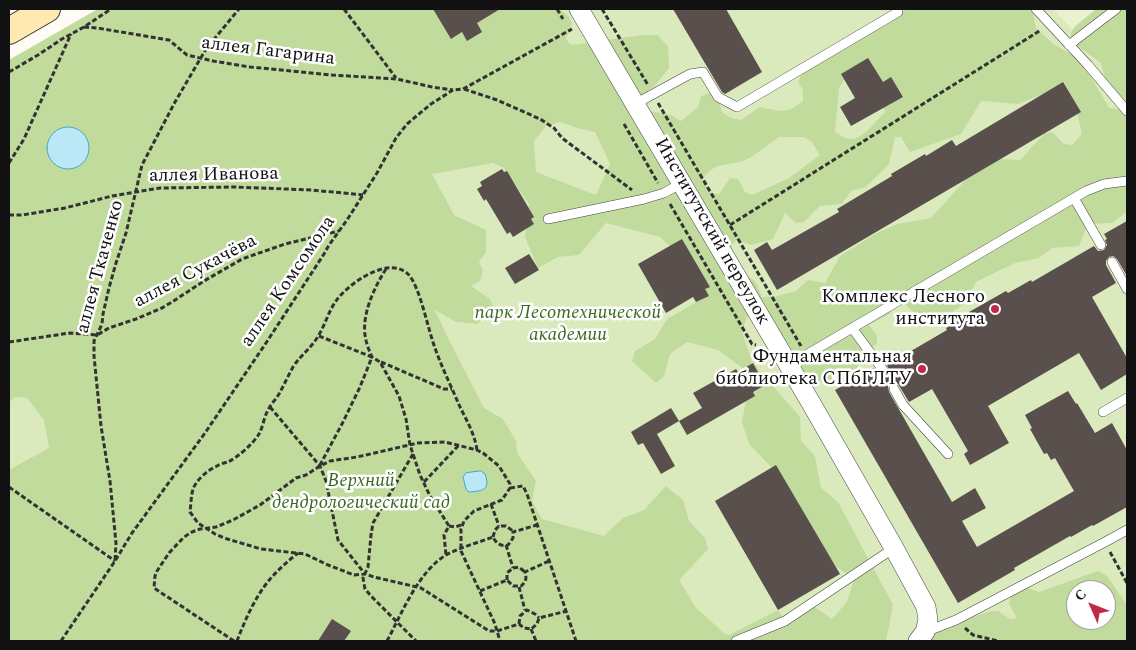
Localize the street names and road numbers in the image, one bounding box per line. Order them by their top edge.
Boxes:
street label: аллея Гагарина [200,33,336,71]
street label: Институтский переулок [648,134,774,330]
street label: аллея Иванова [149,163,279,189]
street label: аллея Ткаченко [72,198,130,336]
street label: аллея Комсомола [237,212,341,352]
street label: аллея Сукачёва [131,230,261,314]

